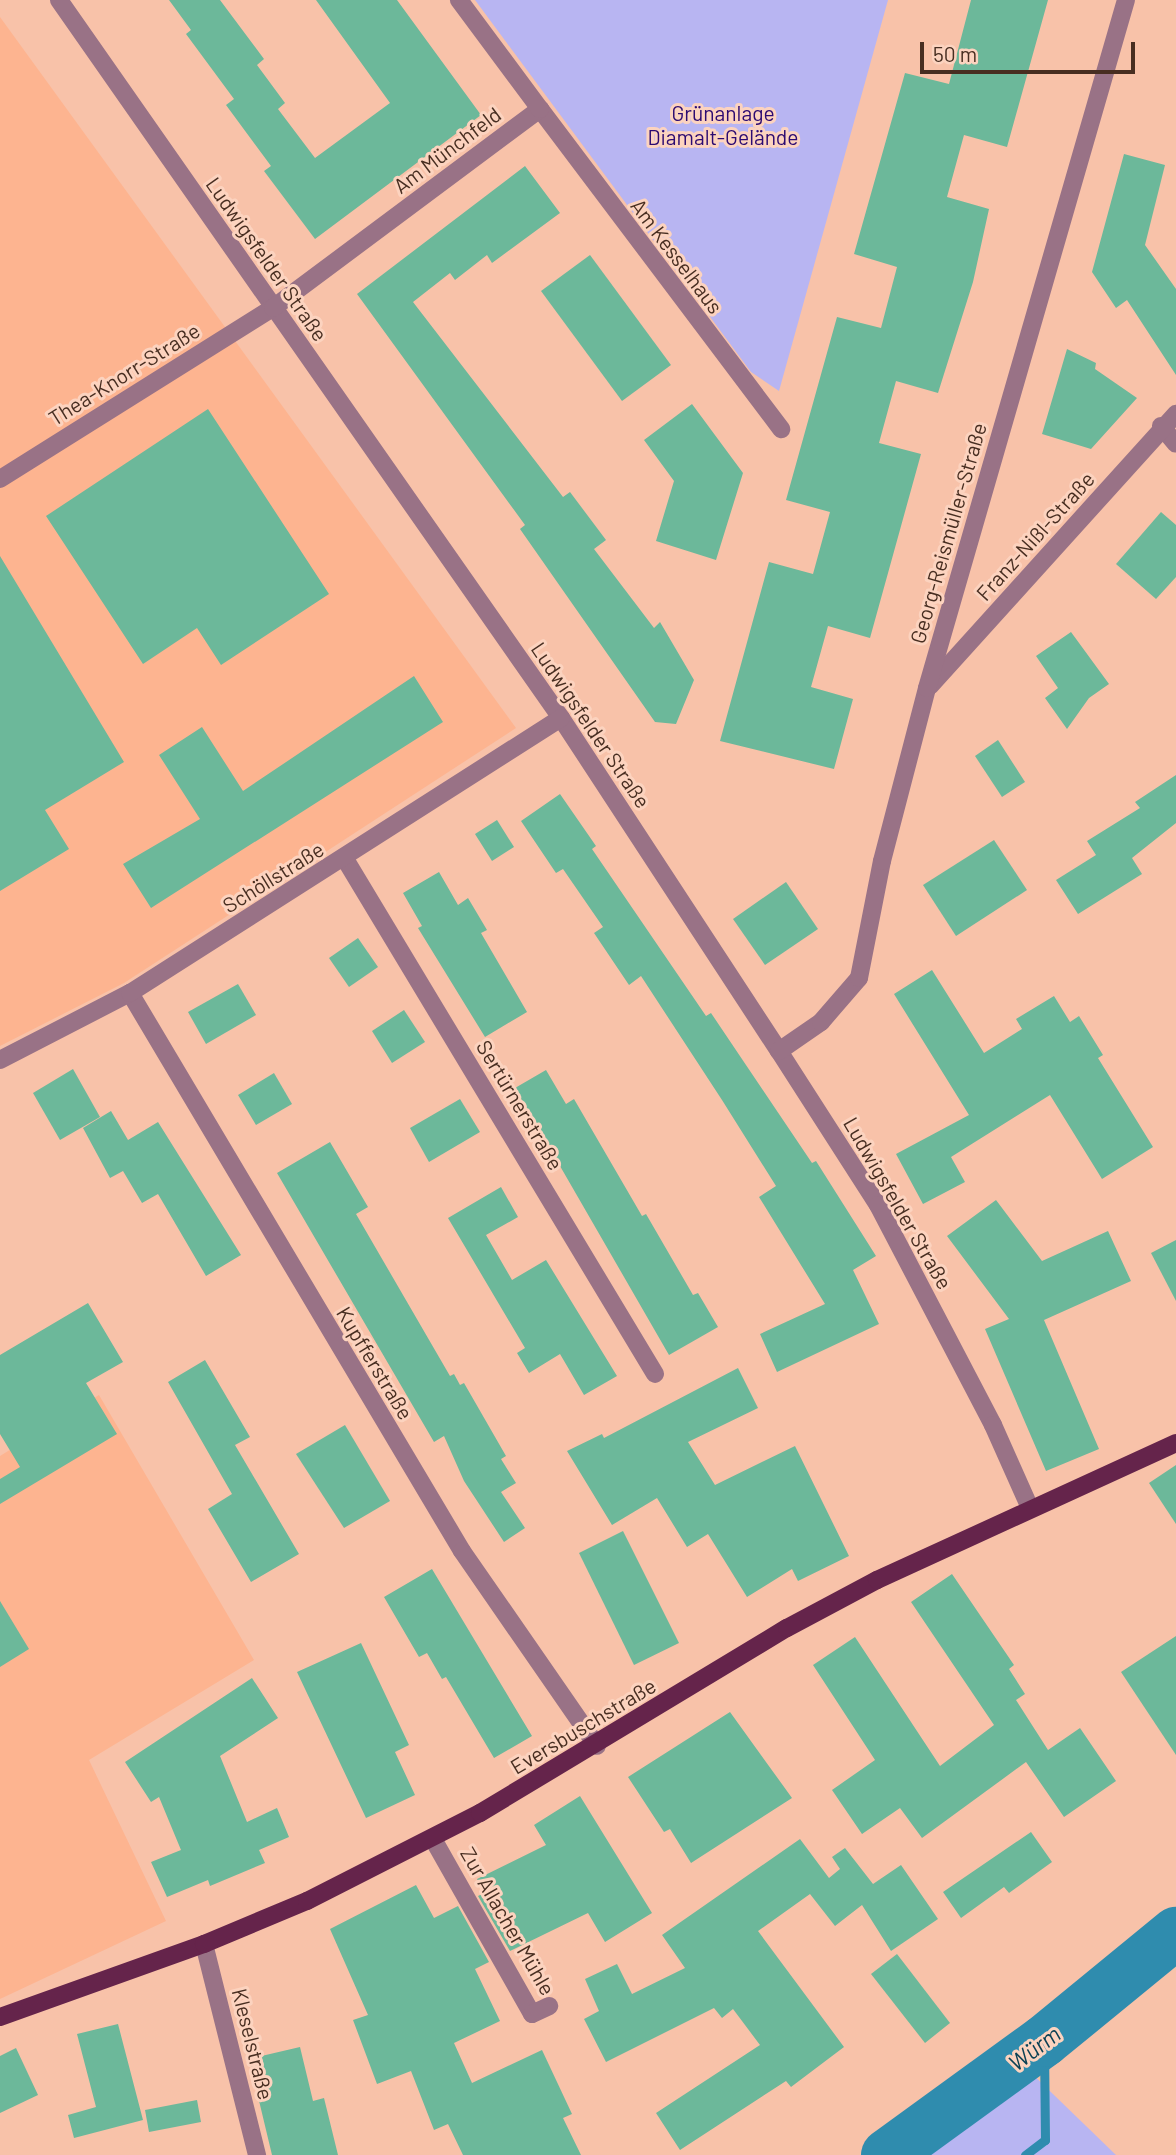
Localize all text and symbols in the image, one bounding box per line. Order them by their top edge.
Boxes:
scale bar [924,28,1139,72]
text: 50 m [933,41,977,66]
park label: Grünanlage Diamalt-Gelände [647,100,799,150]
street label: Am Münchfeld [388,101,506,199]
street label: Ludwigsfelder Straße [201,172,333,346]
street label: Am Kesselhaus [626,194,728,318]
street label: Thea-Knorr-Straße [44,317,204,431]
street label: Georg-Reismüller-Straße [904,420,992,646]
street label: Franz-Nißl-Straße [971,466,1099,606]
street label: Ludwigsfelder Straße [526,637,656,813]
street label: Schöllstraße [218,836,328,918]
street label: Sertürnerstraße [471,1036,569,1174]
street label: Ludwigsfelder Straße [838,1112,958,1294]
street label: Kupfferstraße [331,1302,419,1424]
street label: Eversbuschstraße [506,1673,660,1779]
street label: Zur Allacher Mühle [455,1843,561,1999]
street label: Kleselstraße [227,1986,279,2102]
water label: Würm [1003,2020,1065,2076]

